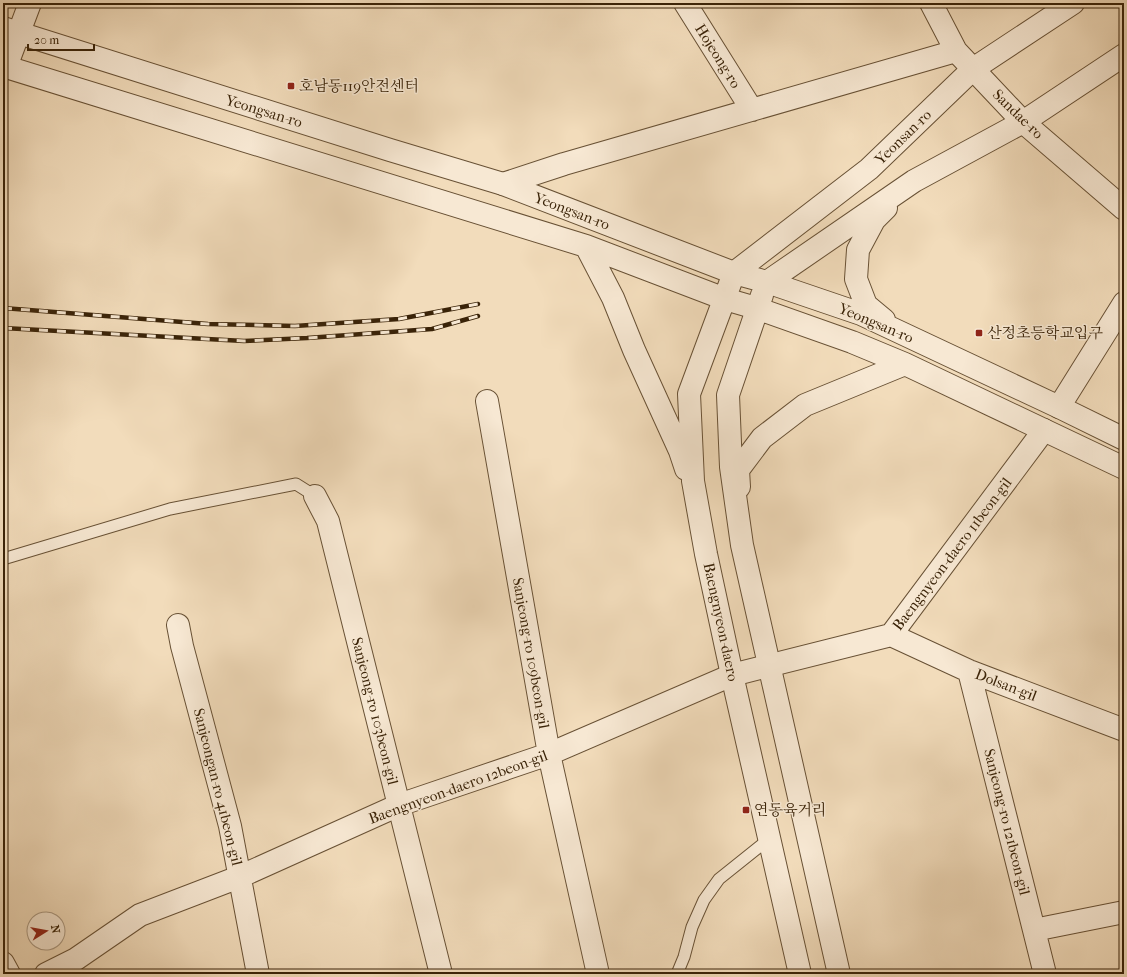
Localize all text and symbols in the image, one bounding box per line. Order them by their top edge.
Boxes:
street label: Hojeong-ro [691,21,745,92]
scale bar [28,26,94,52]
text: 20 m [34,33,59,47]
place label: 호남동119안전센터 [299,77,419,95]
marker: 호남동119안전센터 [286,81,296,91]
street label: Sandae-ro [989,85,1047,143]
street label: Yeongsan-ro [222,90,305,131]
street label: Yeonsan-ro [870,105,935,169]
street label: Yeongsan-ro [531,188,613,234]
street label: Yeongsan-ro [835,299,916,347]
place label: 산정초등학교입구 [987,324,1103,342]
marker: 산정초등학교입구 [974,328,984,338]
street label: Baengnyeon-daero 11beon-gil [889,474,1015,634]
street label: Baengnyeon-daero [700,561,742,683]
street label: Sanjeong-ro 109beon-gil [509,576,553,730]
street label: Sanjeong-ro 103beon-gil [348,635,402,787]
street label: Dolsan-gil [973,665,1039,705]
street label: Sanjeongan-ro 41beon-gil [190,706,246,868]
street label: Baengnyeon-daero 12beon-gil [366,746,550,828]
street label: Sanjeong-ro 121beon-gil [980,747,1034,897]
place label: 연동육거리 [754,801,826,819]
marker: 연동육거리 [741,805,751,815]
north arrow [26,911,66,951]
text: N [48,924,63,935]

